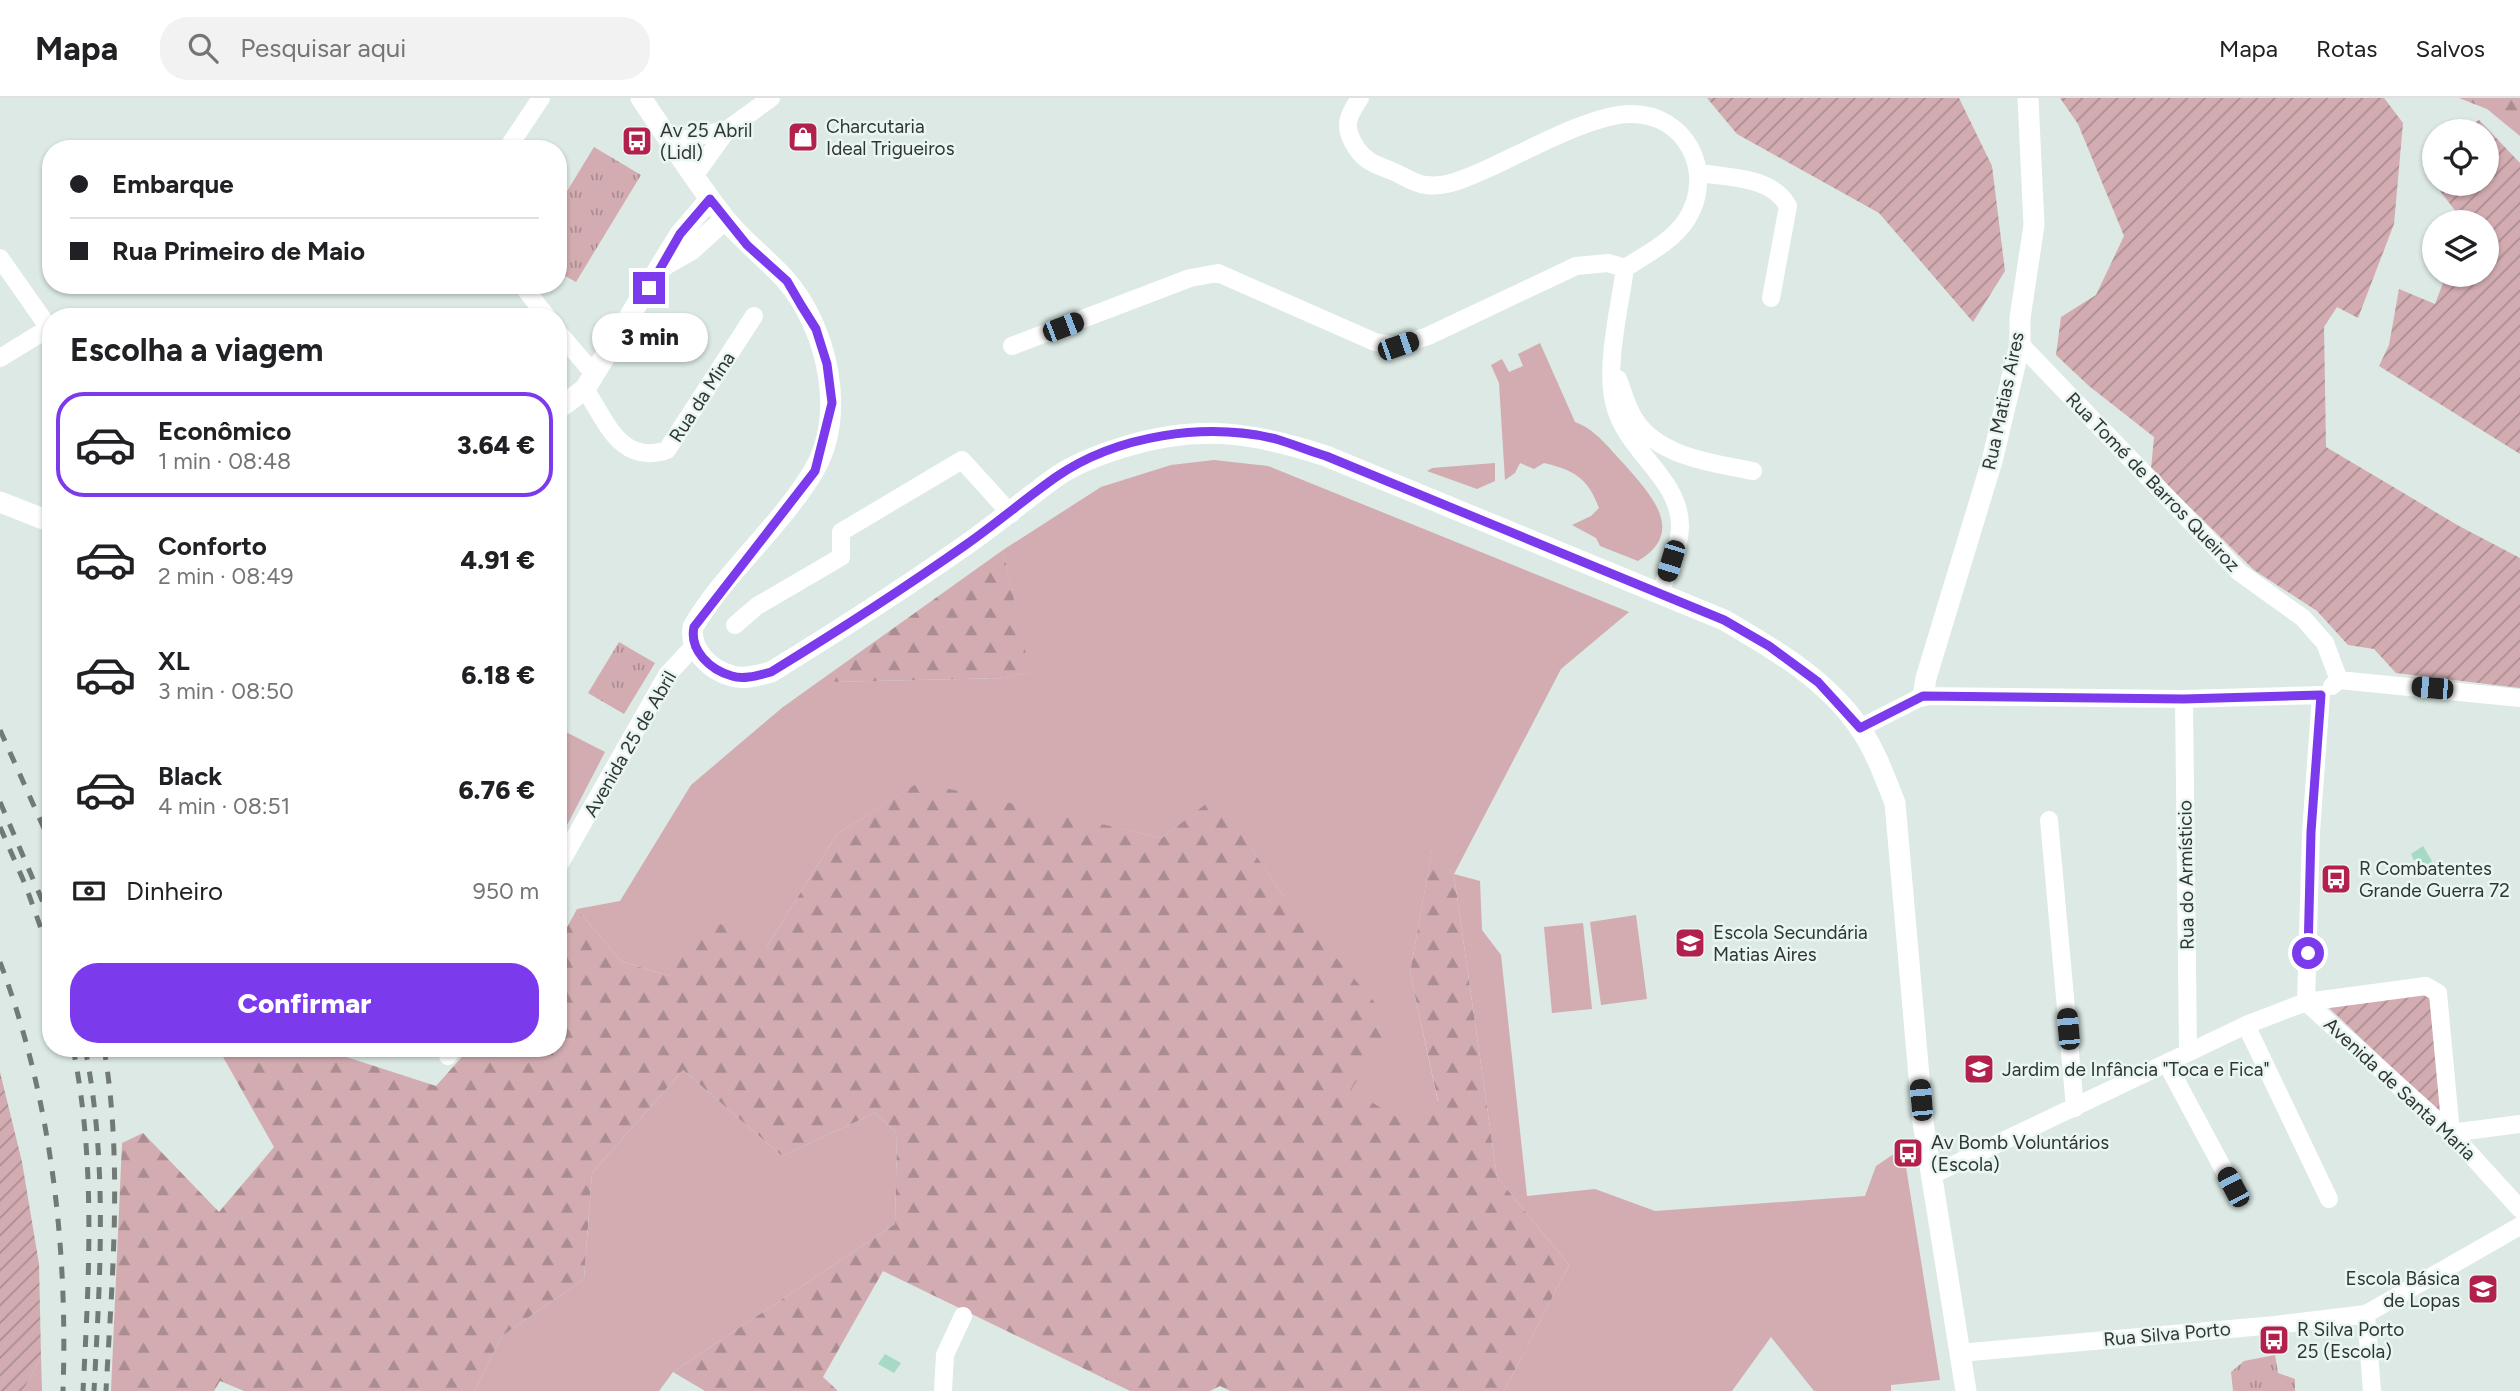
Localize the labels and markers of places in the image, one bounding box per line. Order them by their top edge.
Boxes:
place label: Charcutaria Ideal Trigueiros [826,115,955,160]
place label: Av 25 Abril (Lidl) [660,119,752,164]
shop icon: Charcutaria Ideal Trigueiros [786,120,820,154]
bus stop icon: Av 25 Abril (Lidl) [620,124,654,158]
place label: R Combatentes Grande Guerra 72 [2359,857,2510,902]
bus stop icon: R Combatentes Grande Guerra 72 [2319,862,2353,896]
place label: Escola Secundária Matias Aires [1713,921,1868,966]
school or university icon: Escola Secundária Matias Aires [1673,926,1707,960]
school or university icon: Jardim de Infância "Toca e Fica" [1962,1052,1996,1086]
place label: Jardim de Infância "Toca e Fica" [2002,1058,2269,1081]
place label: Av Bomb Voluntários (Escola) [1931,1131,2109,1176]
bus stop icon: Av Bomb Voluntários (Escola) [1891,1136,1925,1170]
place label: Escola Básica de Lopas [2346,1267,2460,1312]
school or university icon: Escola Básica de Lopas [2466,1272,2500,1306]
place label: R Silva Porto 25 (Escola) [2297,1318,2404,1363]
bus stop icon: R Silva Porto 25 (Escola) [2257,1323,2291,1357]

